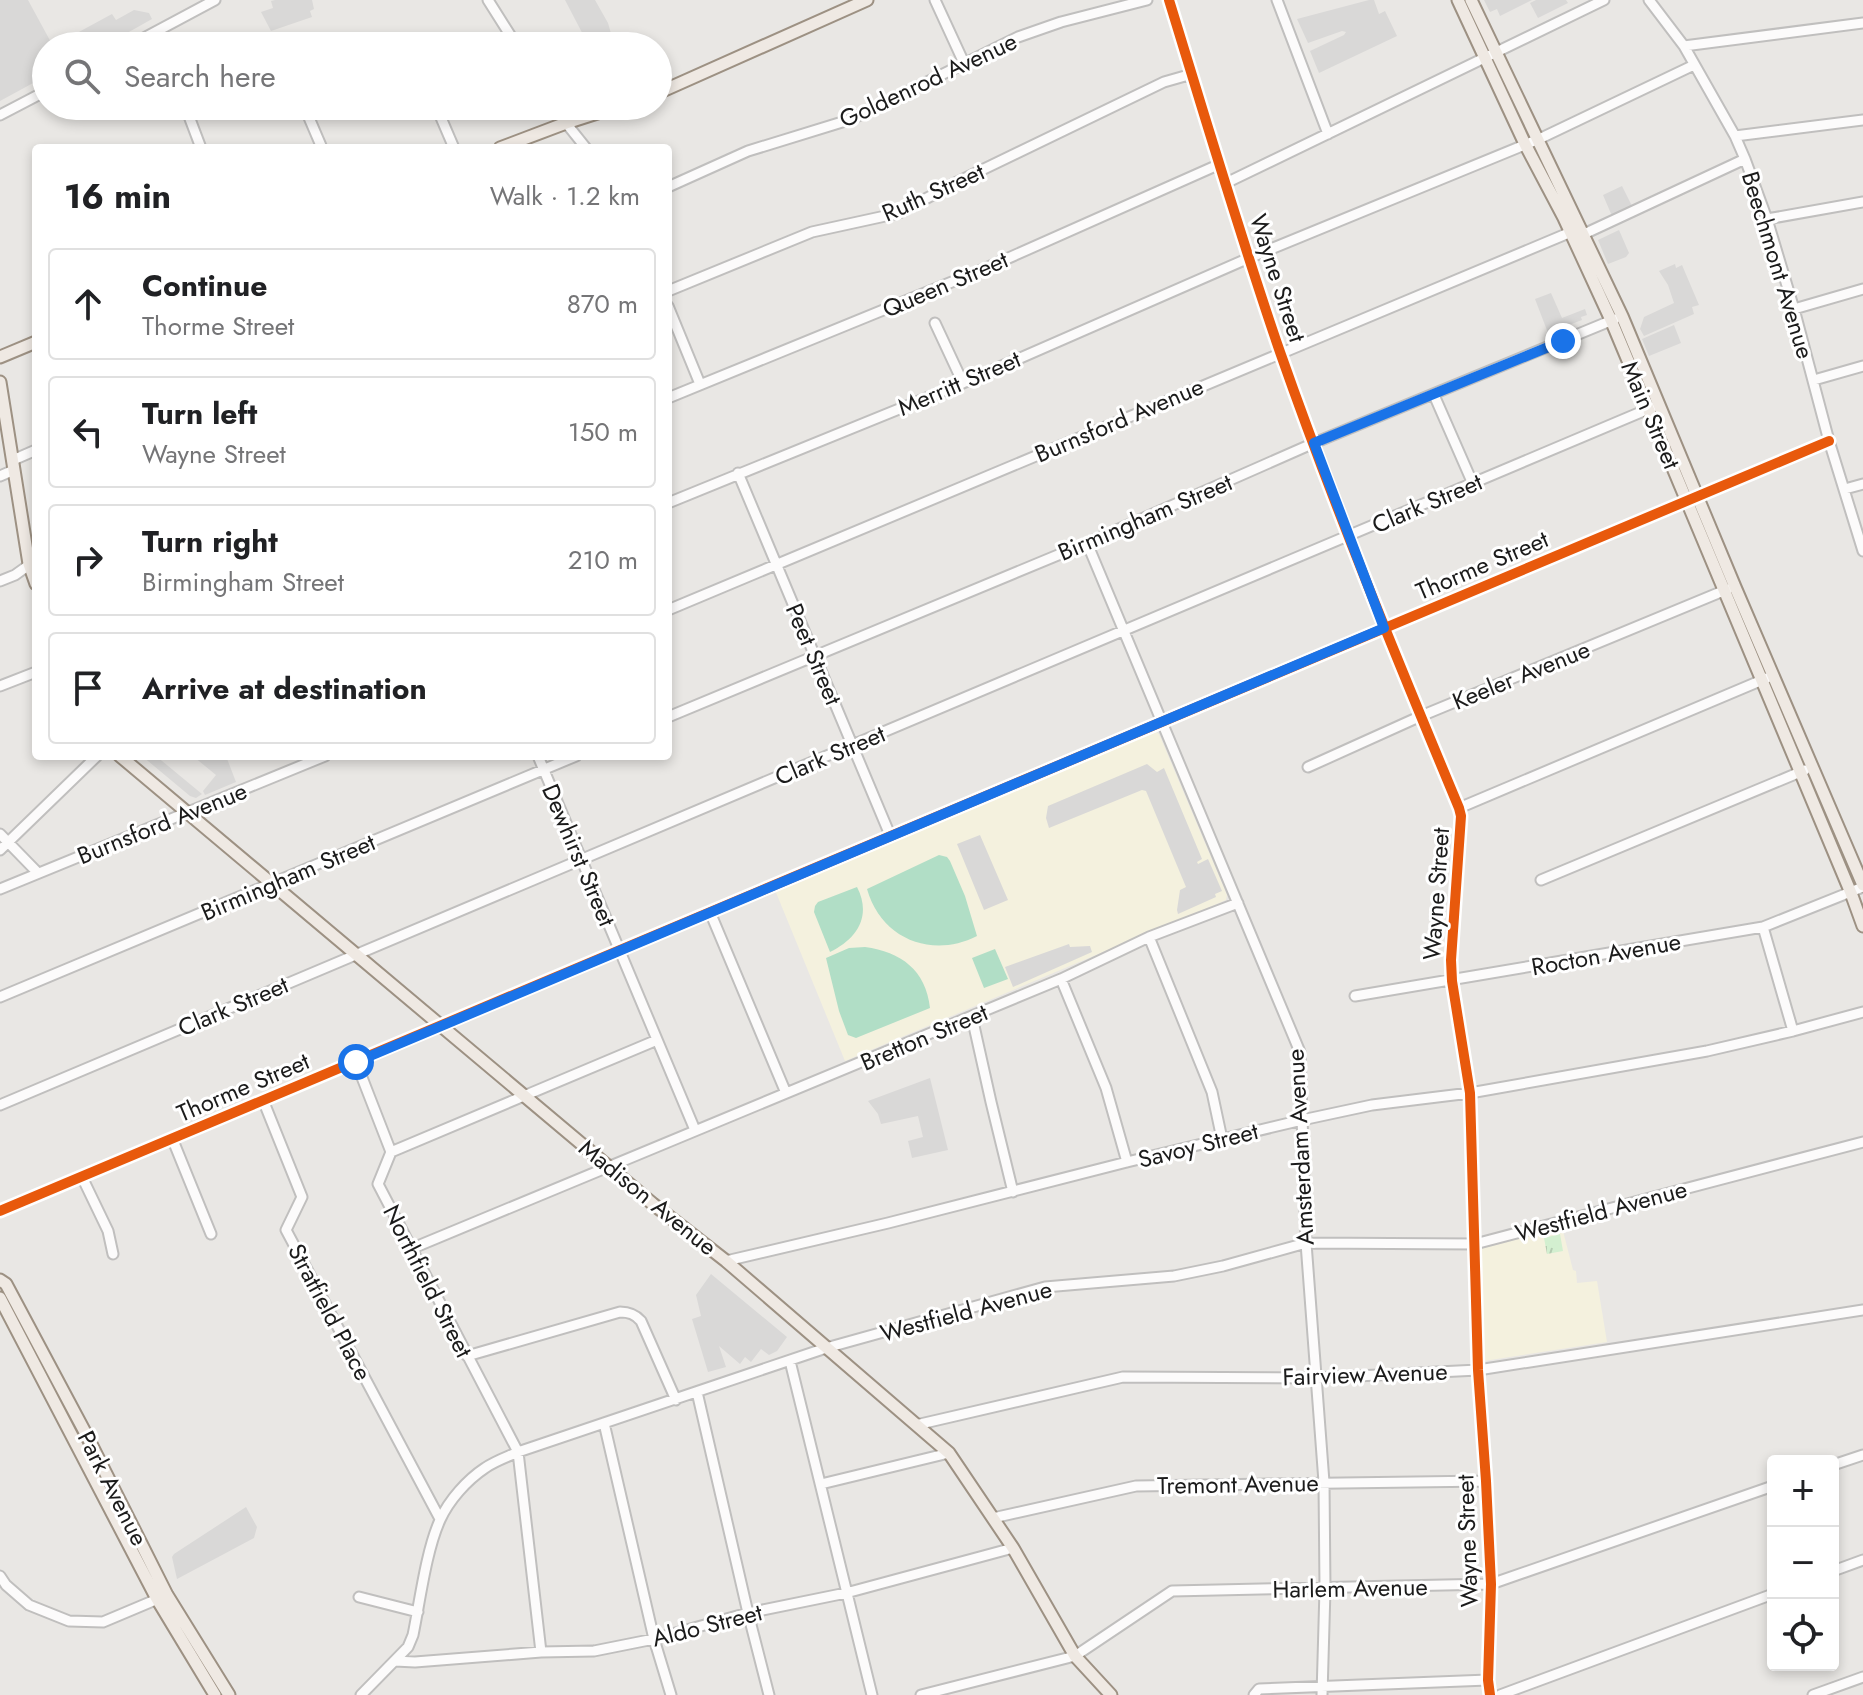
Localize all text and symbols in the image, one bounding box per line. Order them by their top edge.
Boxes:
street label: Goldenrod Avenue [833,23,1023,137]
search box [32,32,672,120]
icon: search [60,54,104,98]
text: Search here [124,55,276,98]
street label: Ruth Street [876,154,990,230]
street label: Beechmont Avenue [1733,167,1823,363]
text: 16 min [64,172,171,221]
text: Walk · 1.2 km [490,177,640,215]
street label: Wayne Street [1241,209,1315,347]
street label: Queen Street [877,242,1013,326]
text: Continue [142,264,268,307]
icon: ahead [66,282,110,326]
text: 870 m [567,285,638,323]
text: Thorme Street [142,307,294,345]
route end [1545,323,1581,359]
street label: Merritt Street [892,341,1026,425]
street label: Main Street [1613,356,1690,475]
street label: Burnsford Avenue [1029,369,1209,471]
text: Turn left [142,392,257,435]
icon: left [66,410,110,454]
text: 150 m [568,413,638,451]
text: Wayne Street [142,435,286,473]
street label: Birmingham Street [1052,464,1238,570]
street label: Clark Street [1366,464,1488,542]
text: Turn right [142,520,278,563]
street label: Thorme Street [1410,521,1554,609]
icon: right [66,538,110,582]
text: 210 m [568,541,638,579]
text: Birmingham Street [142,563,344,601]
street label: Peet Street [777,598,851,710]
street label: Keeler Avenue [1447,631,1595,719]
icon: arrive [66,666,110,710]
text: Arrive at destination [142,667,427,710]
street label: Clark Street [769,716,891,794]
street label: Burnsford Avenue [72,773,252,873]
street label: Dewhirst Street [533,778,625,932]
street label: Birmingham Street [195,824,381,930]
street label: Wayne Street [1414,826,1458,961]
street label: Rocton Avenue [1528,924,1684,984]
street label: Clark Street [172,967,294,1045]
street label: Bretton Street [855,994,993,1080]
street label: Thorme Street [171,1043,315,1131]
route start [338,1044,374,1080]
street label: Amsterdam Avenue [1277,1048,1323,1246]
street label: Savoy Street [1134,1113,1262,1177]
street label: Madison Avenue [572,1130,724,1264]
street label: Westfield Avenue [1511,1171,1691,1251]
street label: Northfield Street [374,1198,482,1364]
street label: Stratfield Place [279,1237,381,1387]
street label: Westfield Avenue [876,1271,1056,1351]
street label: Fairview Avenue [1282,1354,1448,1394]
street label: Park Avenue [69,1424,157,1552]
map controls [1767,1455,1839,1671]
button: + [1767,1455,1839,1527]
street label: Tremont Avenue [1157,1465,1319,1503]
street label: Wayne Street [1447,1474,1487,1608]
button: − [1767,1527,1839,1599]
street label: Harlem Avenue [1272,1569,1428,1607]
street label: Aldo Street [648,1594,766,1656]
button: locate [1767,1599,1839,1671]

